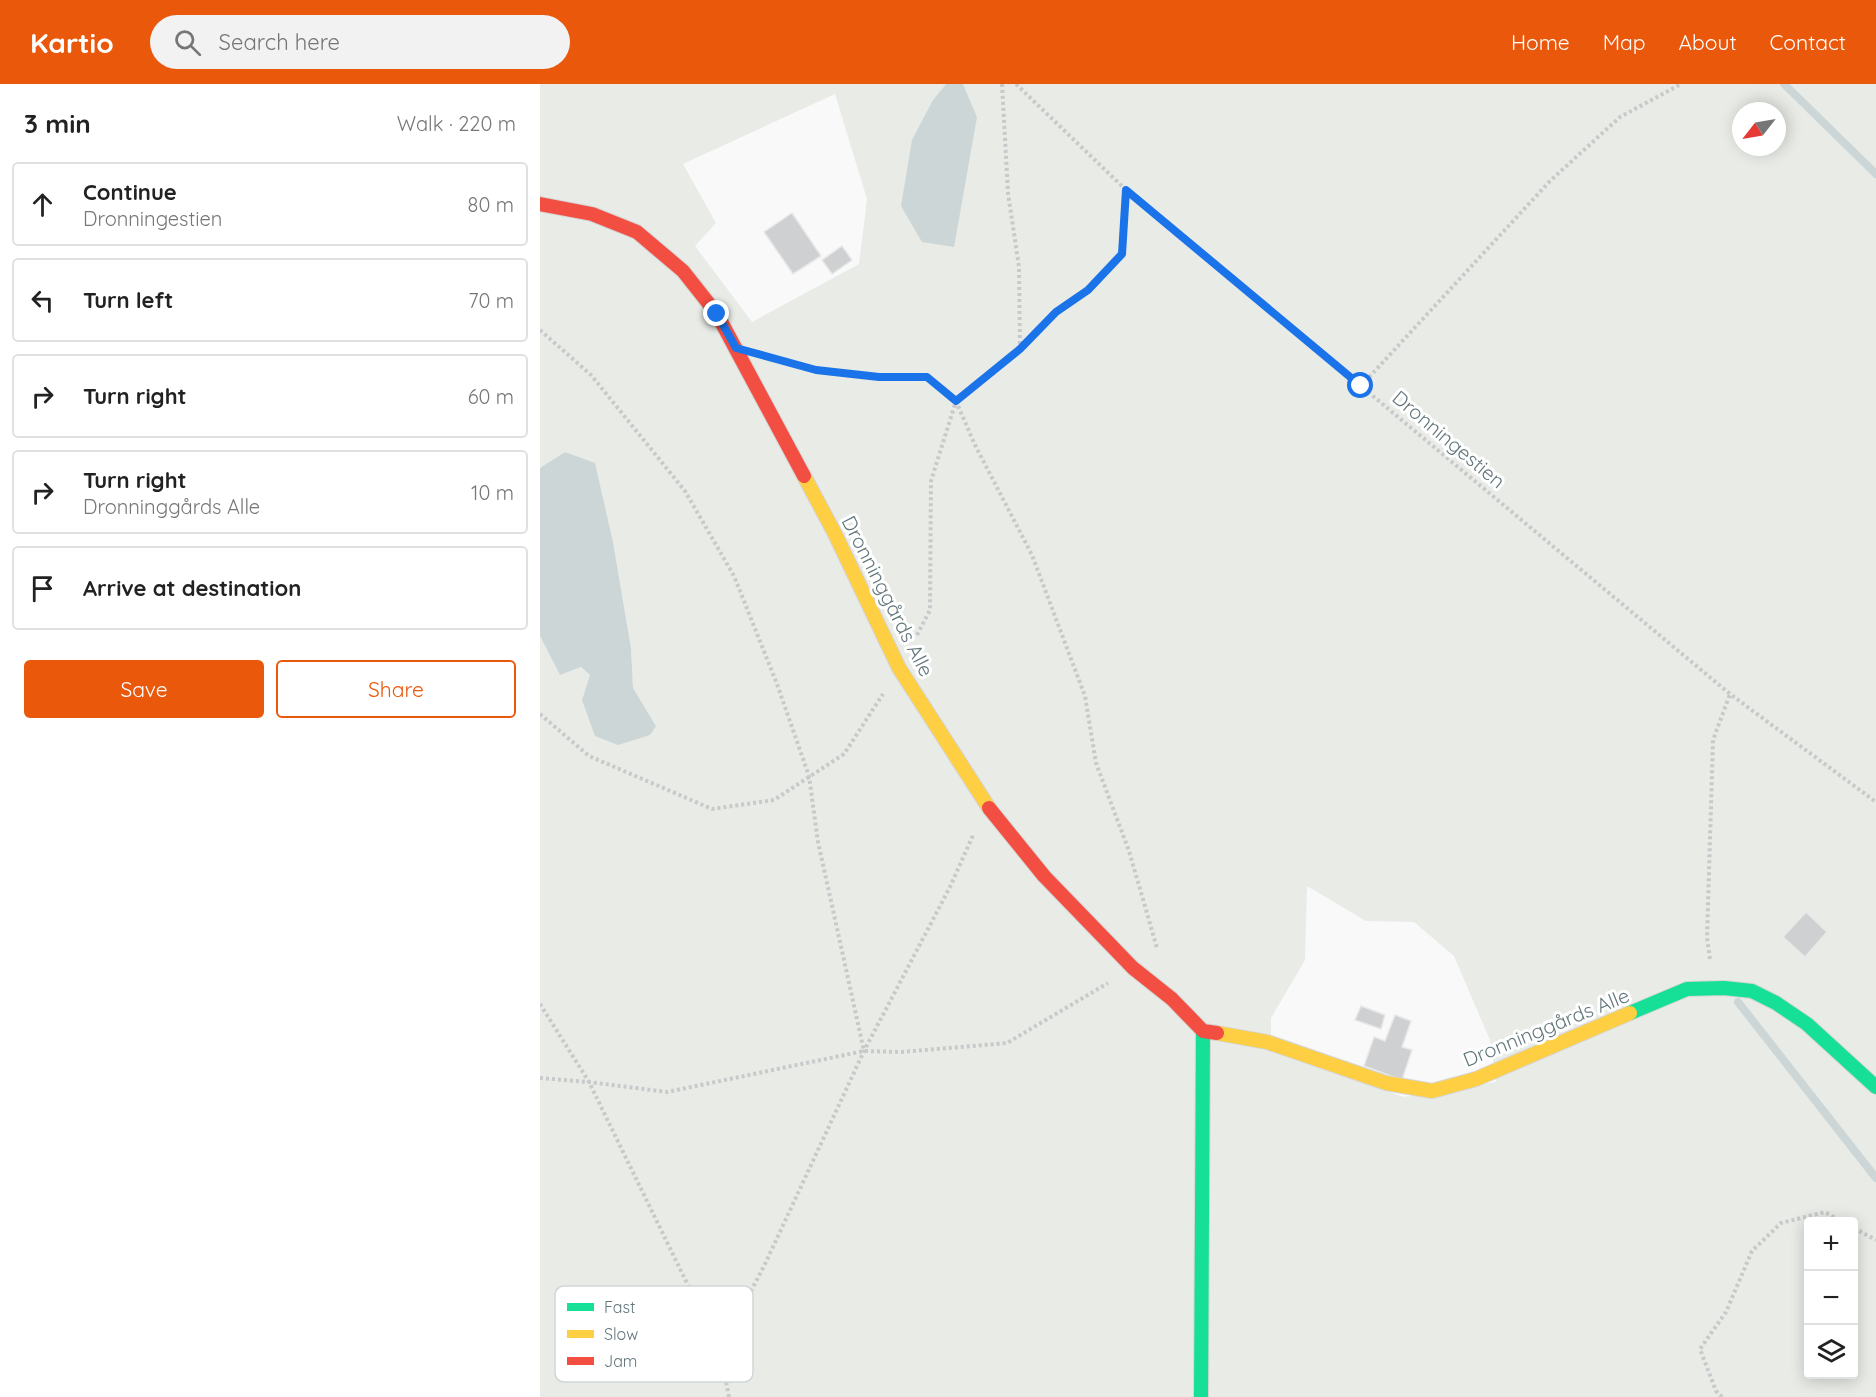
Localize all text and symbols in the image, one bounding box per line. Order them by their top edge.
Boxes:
search box [150,15,570,69]
text: Kartio [30,25,114,60]
icon: search [171,26,204,59]
text: Search here [219,28,340,56]
text: Home [1511,29,1570,55]
text: Map [1603,29,1646,55]
text: About [1679,29,1737,55]
text: Contact [1770,29,1846,55]
north arrow [1732,102,1786,156]
text: 3 min [24,107,91,140]
text: Walk · 220 m [397,111,516,136]
text: Continue [83,178,177,206]
icon: ahead [26,188,59,221]
text: 80 m [468,192,514,217]
text: Dronningestien [83,206,222,231]
icon: left [26,284,59,317]
text: Turn left [83,286,173,314]
text: 70 m [468,288,514,313]
route end [703,300,729,326]
route start [1347,372,1373,398]
icon: right [26,380,59,413]
text: Turn right [83,382,187,410]
text: 60 m [468,384,514,409]
street label: Dronningestien [1388,385,1510,493]
text: Turn right [83,466,187,494]
icon: right [26,476,59,509]
text: 10 m [471,480,514,505]
text: Dronninggårds Alle [83,494,260,519]
street label: Dronninggårds Alle [837,511,939,681]
icon: arrive [26,572,59,605]
text: Arrive at destination [83,574,301,602]
button: Save [24,660,264,718]
button: Share [276,660,516,718]
street label: Dronninggårds Alle [1459,982,1633,1072]
map controls [1804,1217,1858,1379]
button: + [1804,1217,1858,1271]
button: − [1804,1271,1858,1325]
legend [555,1286,753,1382]
text: Fast [604,1297,635,1317]
text: Slow [604,1324,638,1344]
button: layers [1804,1325,1858,1379]
text: Jam [604,1351,637,1371]

